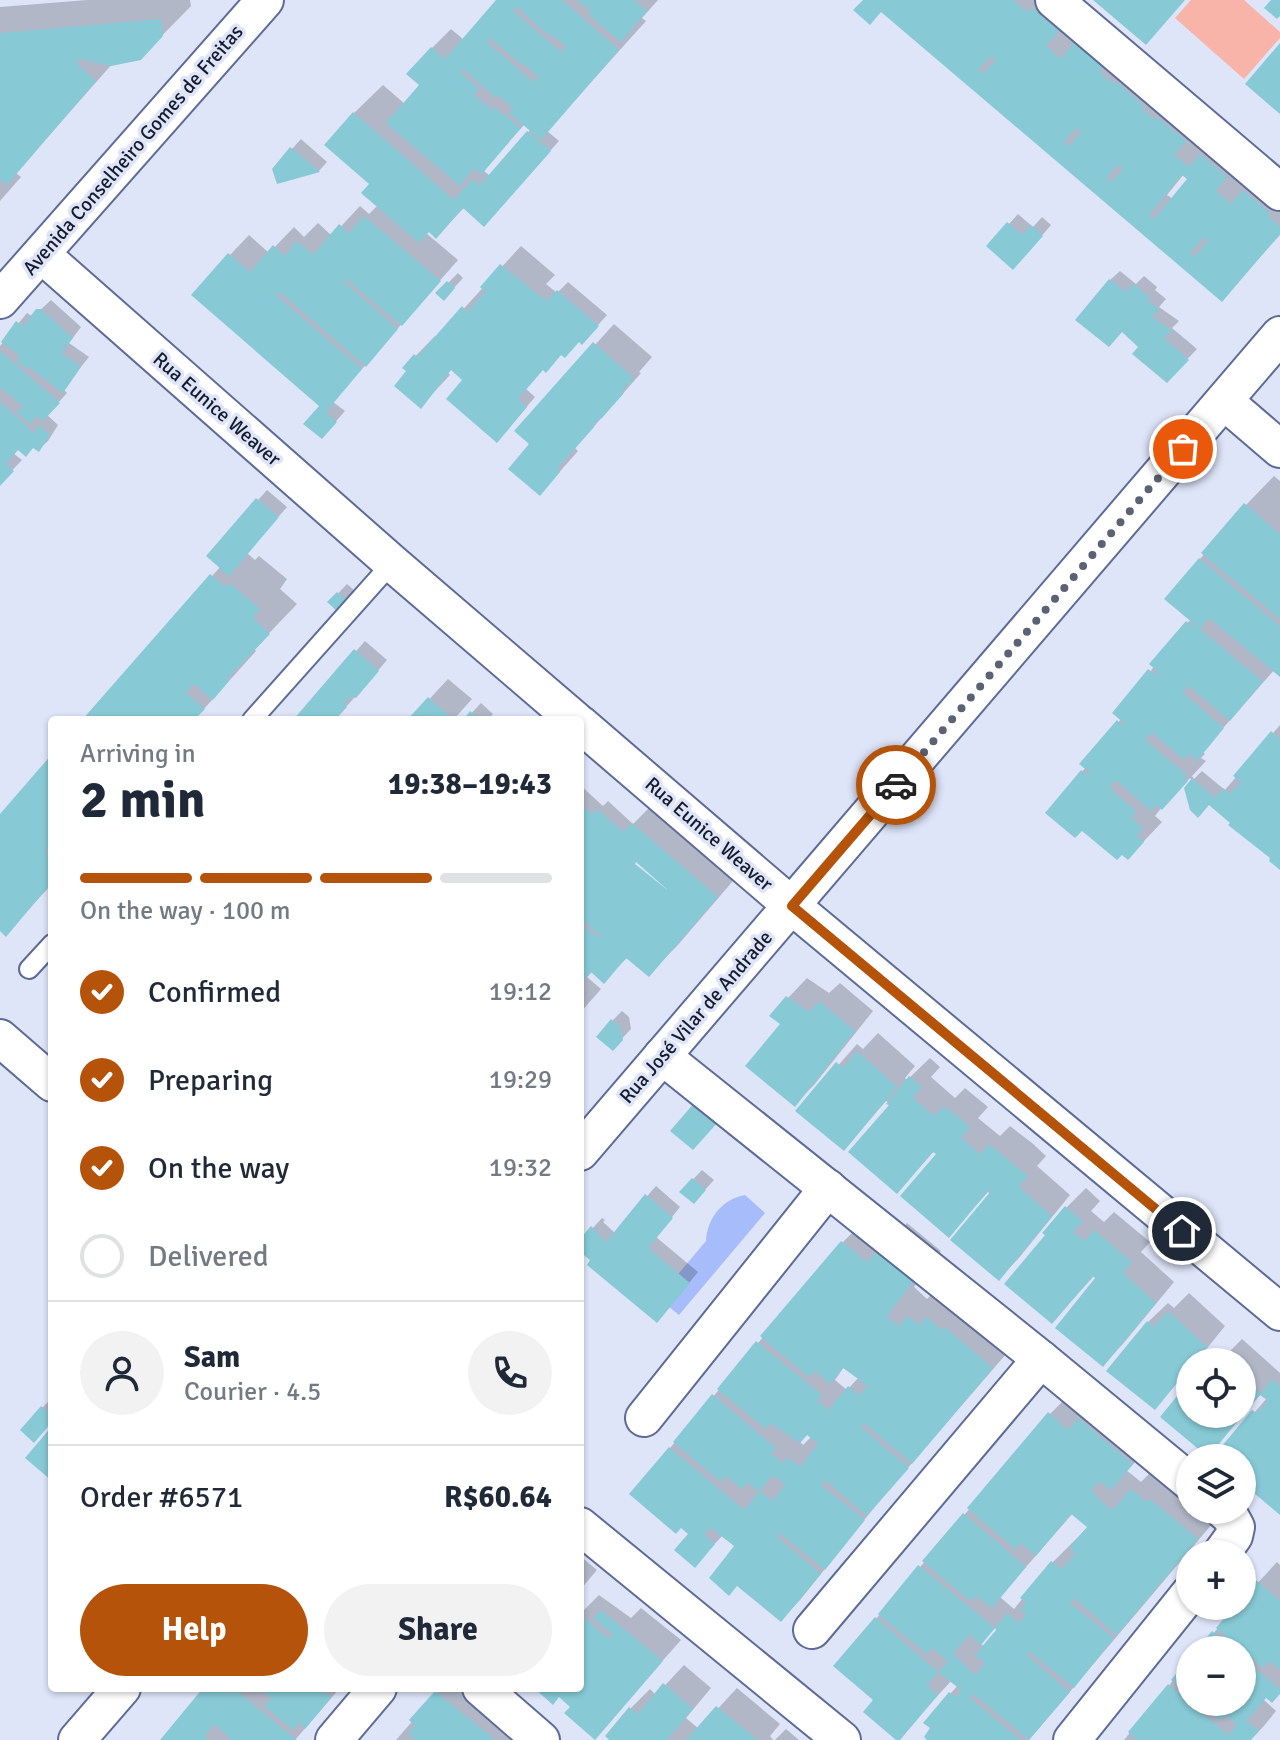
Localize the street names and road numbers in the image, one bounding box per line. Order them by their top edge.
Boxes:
street label: Avenida Conselheiro Gomes de Freitas [17,19,249,280]
street label: Rua Eunice Weaver [148,347,287,472]
street label: Rua Eunice Weaver [640,772,779,897]
street label: Rua José Vilar de Andrade [614,925,778,1109]

